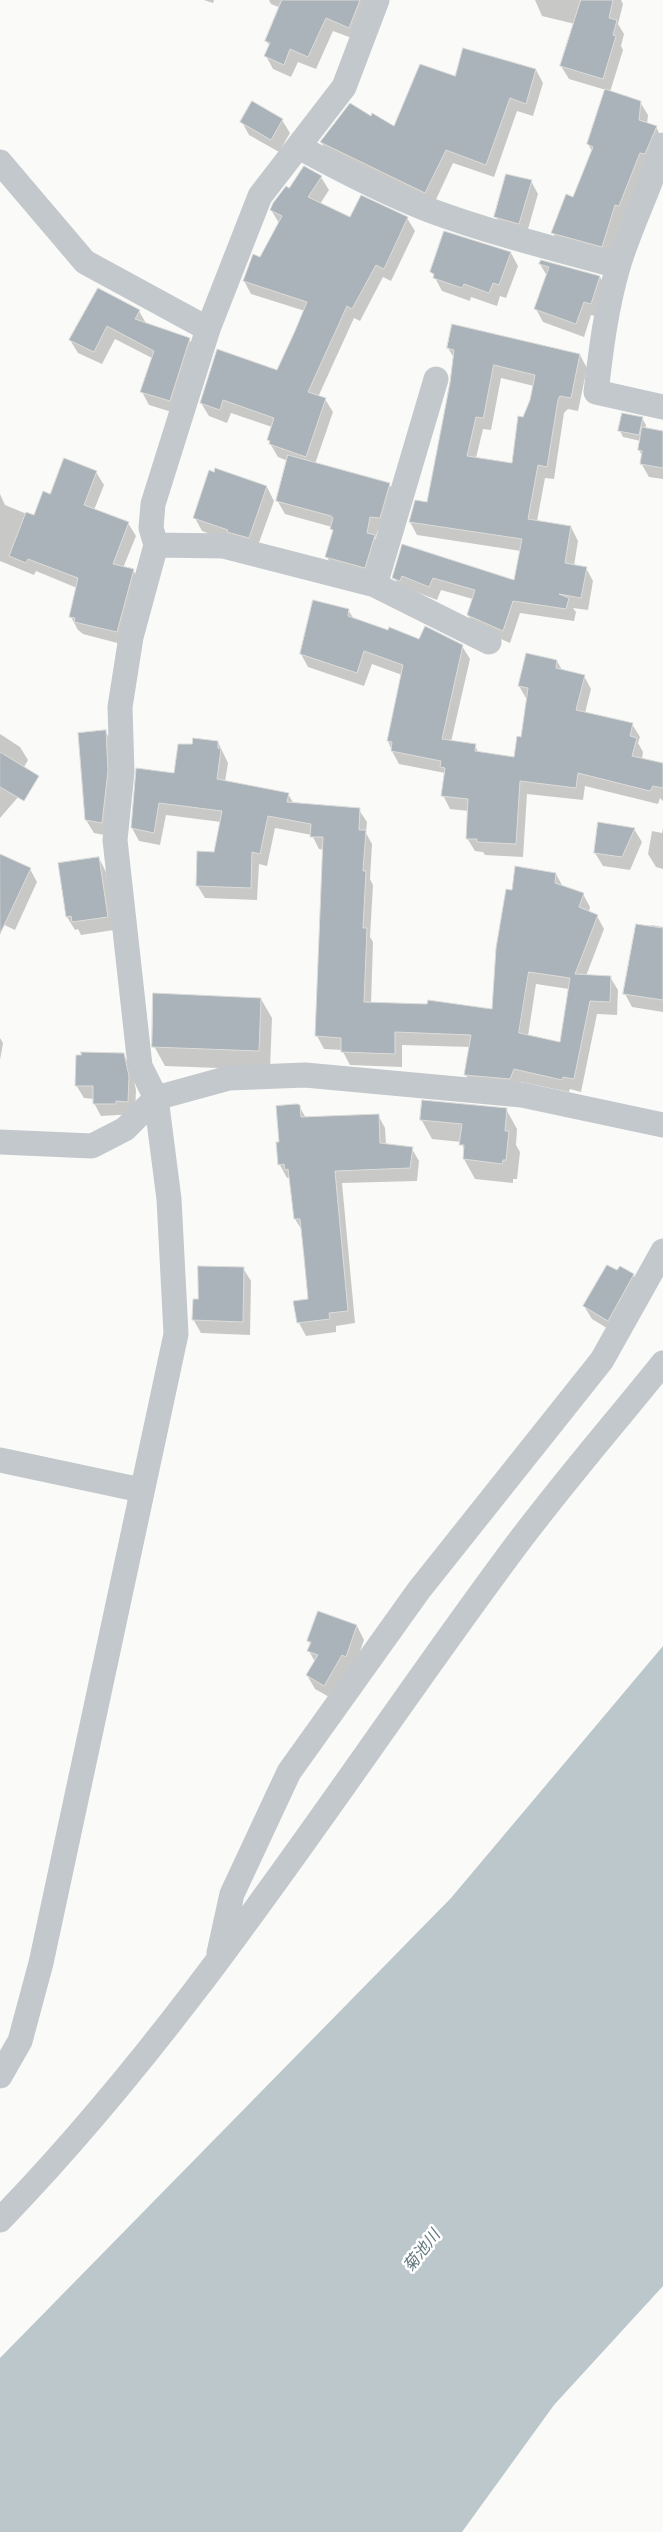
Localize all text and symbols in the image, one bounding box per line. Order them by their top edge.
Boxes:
water label: 菊池川 [400,2226,444,2276]

